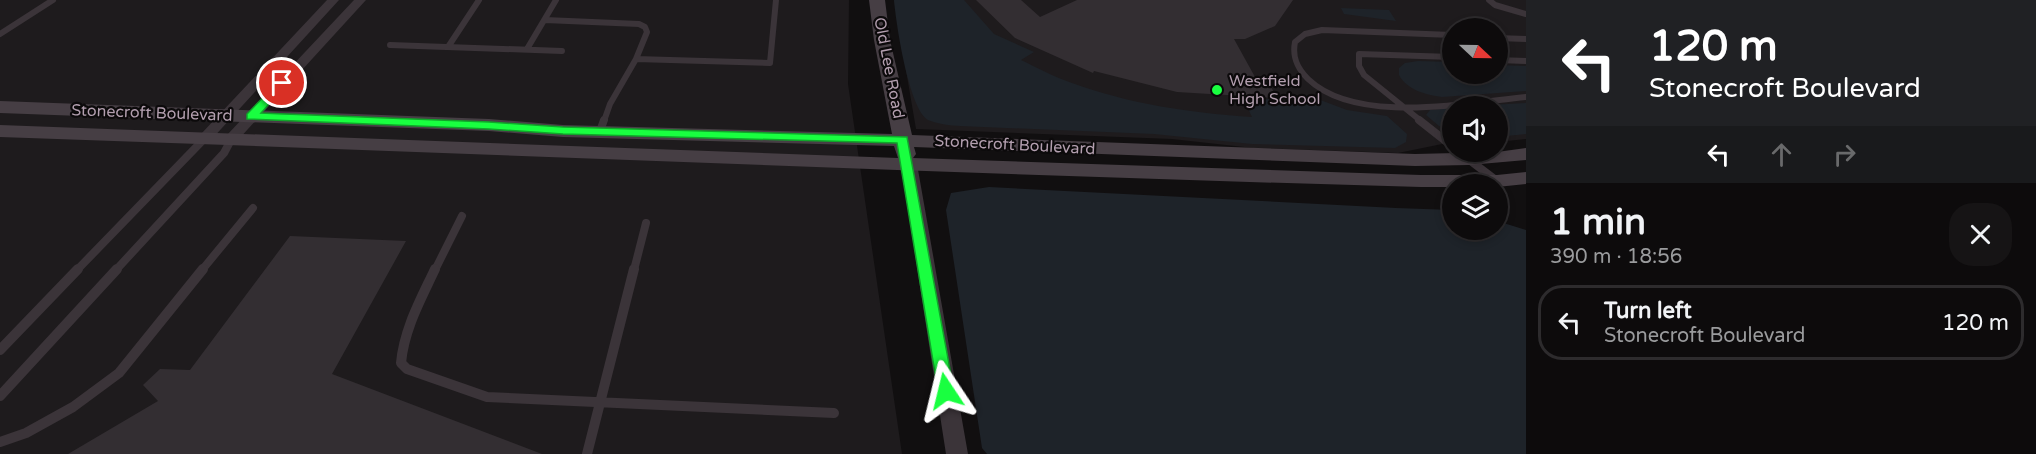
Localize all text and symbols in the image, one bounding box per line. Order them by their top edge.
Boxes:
street label: Old Lee Road [869,16,909,120]
north arrow [1442,18,1508,84]
map controls [1442,18,1508,240]
text: 120 m [1649,21,1778,72]
icon: left [1550,24,1628,102]
pin [256,57,307,108]
icon: arrive [265,66,298,99]
place label: Westfield High School [1229,71,1320,109]
text: Stonecroft Boulevard [1649,72,1921,105]
marker: Westfield High School [1210,83,1224,97]
button: sound [1442,96,1508,162]
street label: Stonecroft Boulevard [71,100,233,126]
street label: Stonecroft Boulevard [934,131,1096,159]
icon: left [1702,138,1735,171]
icon: ahead [1765,138,1798,171]
icon: right [1828,138,1861,171]
button: layers [1442,174,1508,240]
text: 1 min [1550,201,1646,244]
button: close [1949,203,2012,266]
text: 390 m · 18:56 [1550,245,1682,269]
text: Turn left [1604,298,1692,324]
icon: left [1553,306,1586,339]
text: 120 m [1942,310,2009,336]
text: Stonecroft Boulevard [1604,324,1805,348]
position arrow [914,359,978,423]

